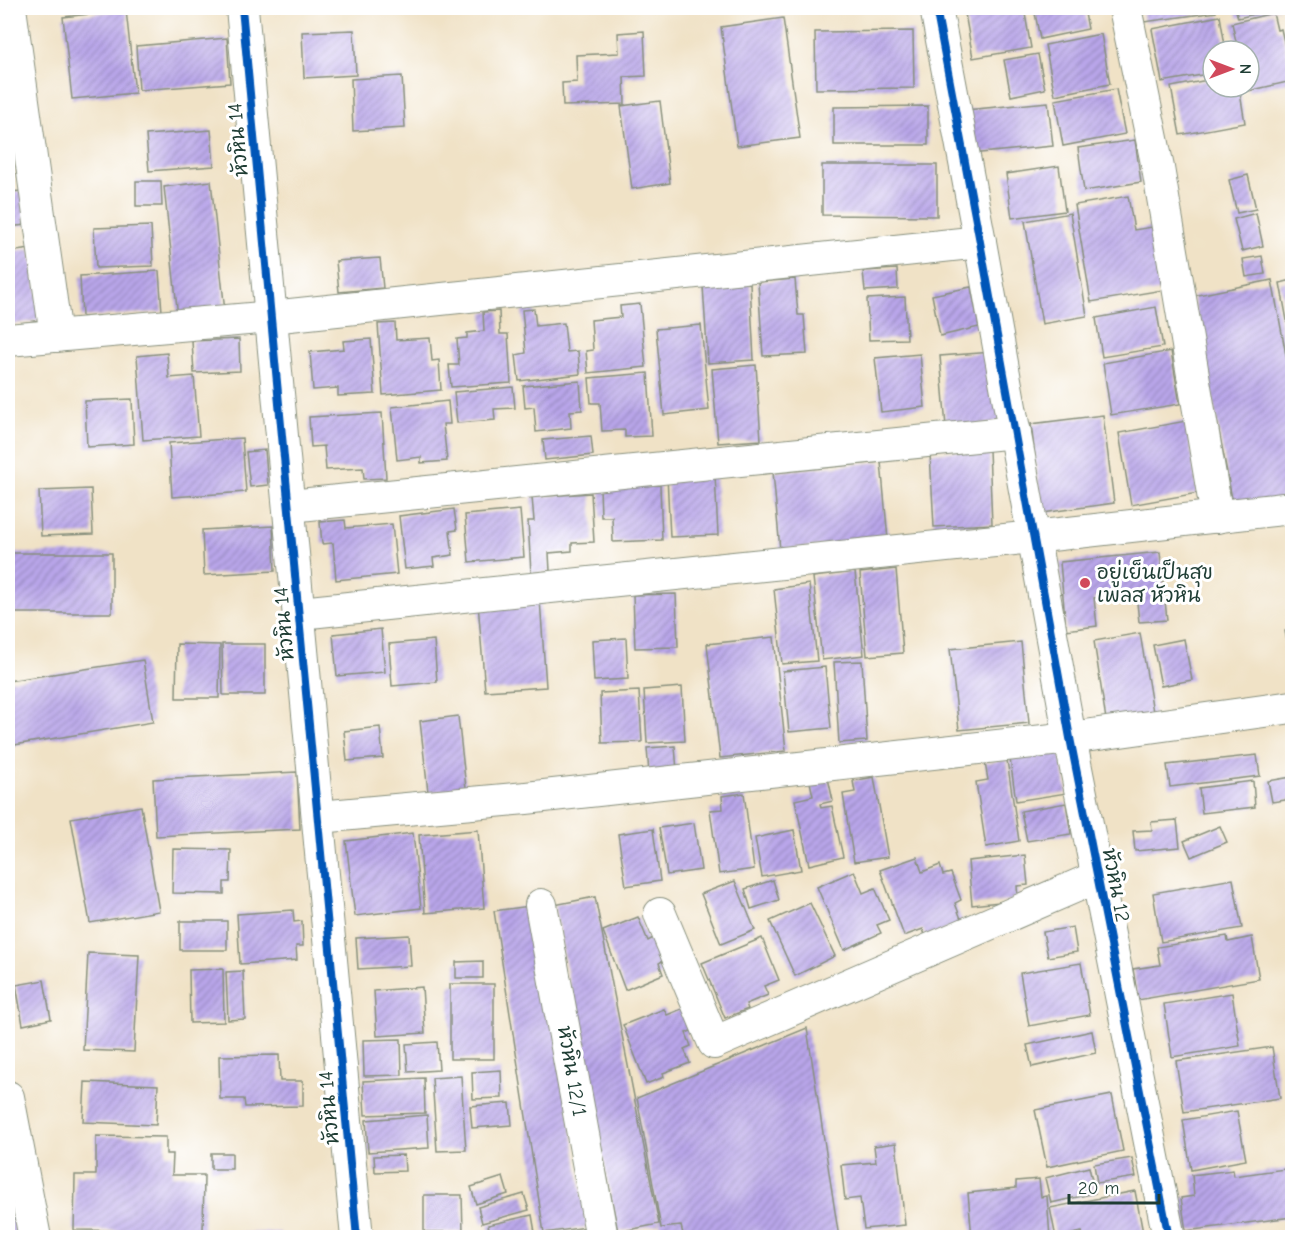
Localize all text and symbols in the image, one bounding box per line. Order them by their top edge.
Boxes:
north arrow [1201,39,1261,99]
text: N [1236,64,1254,74]
street label: หัวหิน 14 [222,102,253,178]
place label: อยู่เย็นเป็นสุข เพลส หัวหิน [1097,559,1213,607]
marker: อยู่เย็นเป็นสุข เพลส หัวหิน [1078,576,1092,590]
street label: หัวหิน 14 [268,586,299,662]
street label: หัวหิน 12 [1098,846,1135,924]
street label: หัวหิน 12/1 [553,1024,592,1118]
street label: หัวหิน 14 [313,1070,344,1146]
scale bar [1069,1167,1159,1205]
text: 20 m [1078,1178,1119,1199]

